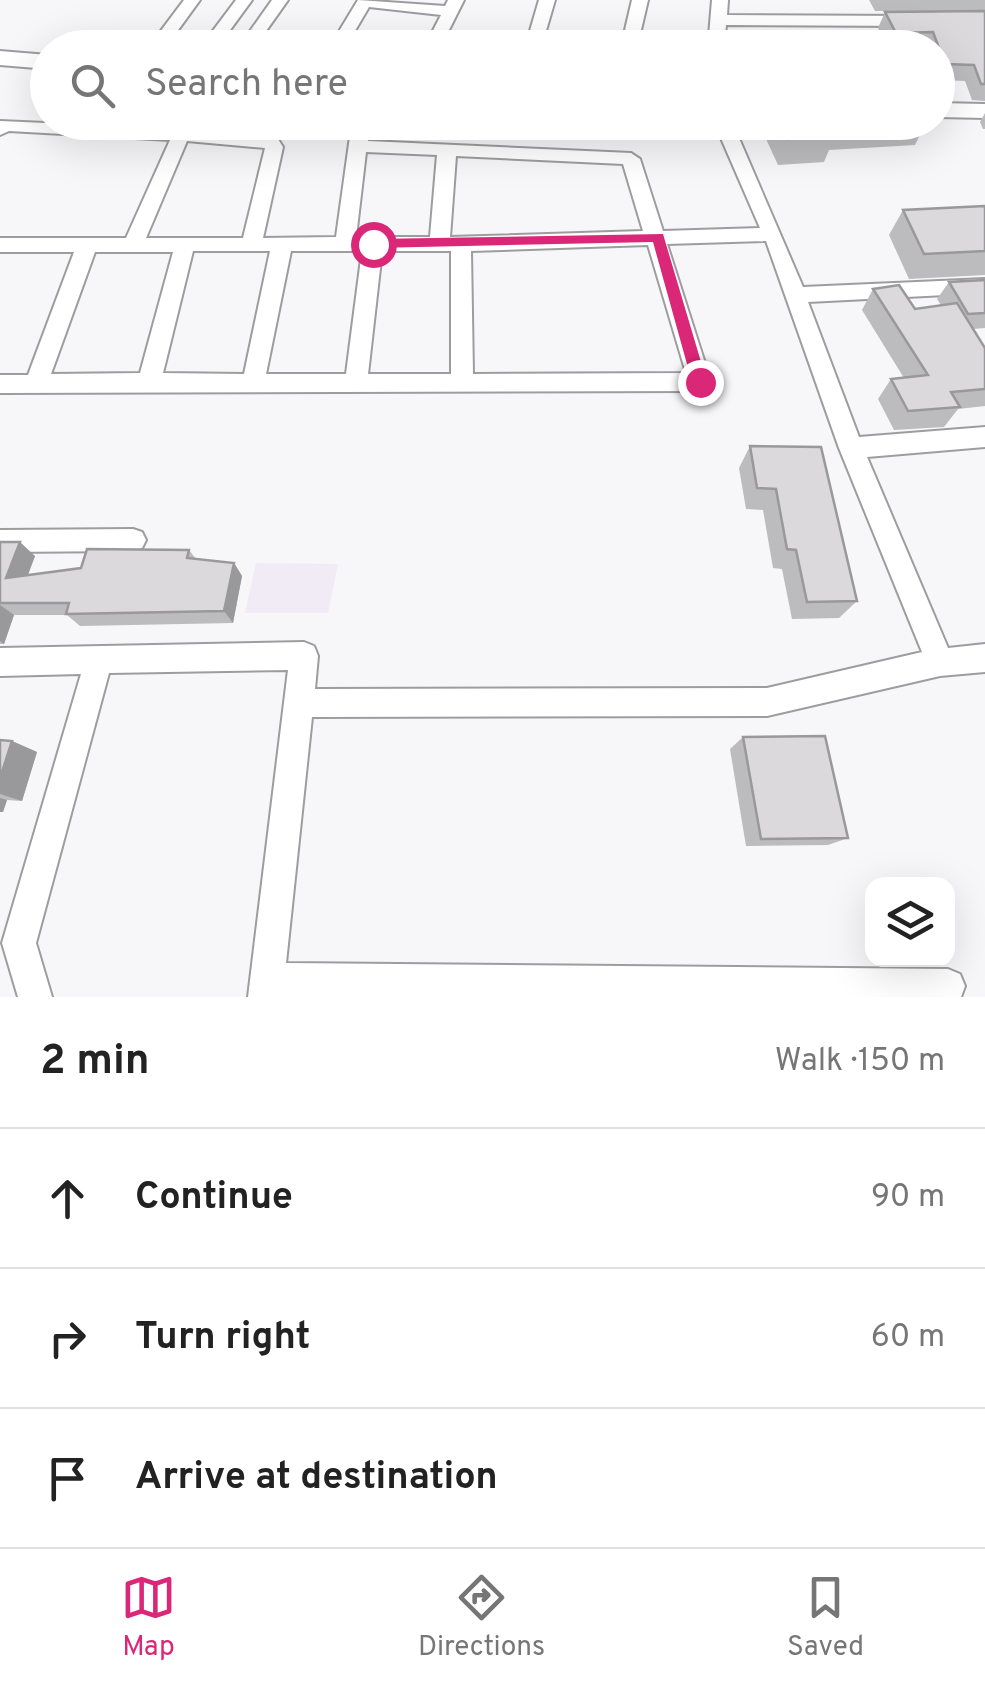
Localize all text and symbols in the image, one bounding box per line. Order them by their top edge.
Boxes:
search box [30,30,955,140]
icon: search [65,58,120,113]
text: Search here [145,61,348,110]
route start [351,222,397,268]
route end [678,360,724,406]
map controls [865,877,955,967]
button: layers [865,877,955,967]
text: 2 min [40,1036,150,1089]
text: Walk · 150 m [775,1042,945,1082]
icon: ahead [40,1171,95,1226]
text: Continue [135,1174,293,1223]
text: 90 m [871,1178,945,1218]
icon: right [40,1311,95,1366]
text: Turn right [135,1314,310,1363]
text: 60 m [871,1318,945,1358]
icon: arrive [40,1451,95,1506]
text: Arrive at destination [135,1454,498,1503]
tab: Map [121,1570,176,1666]
tab: Directions [418,1570,545,1666]
tab: Saved [787,1570,864,1666]

